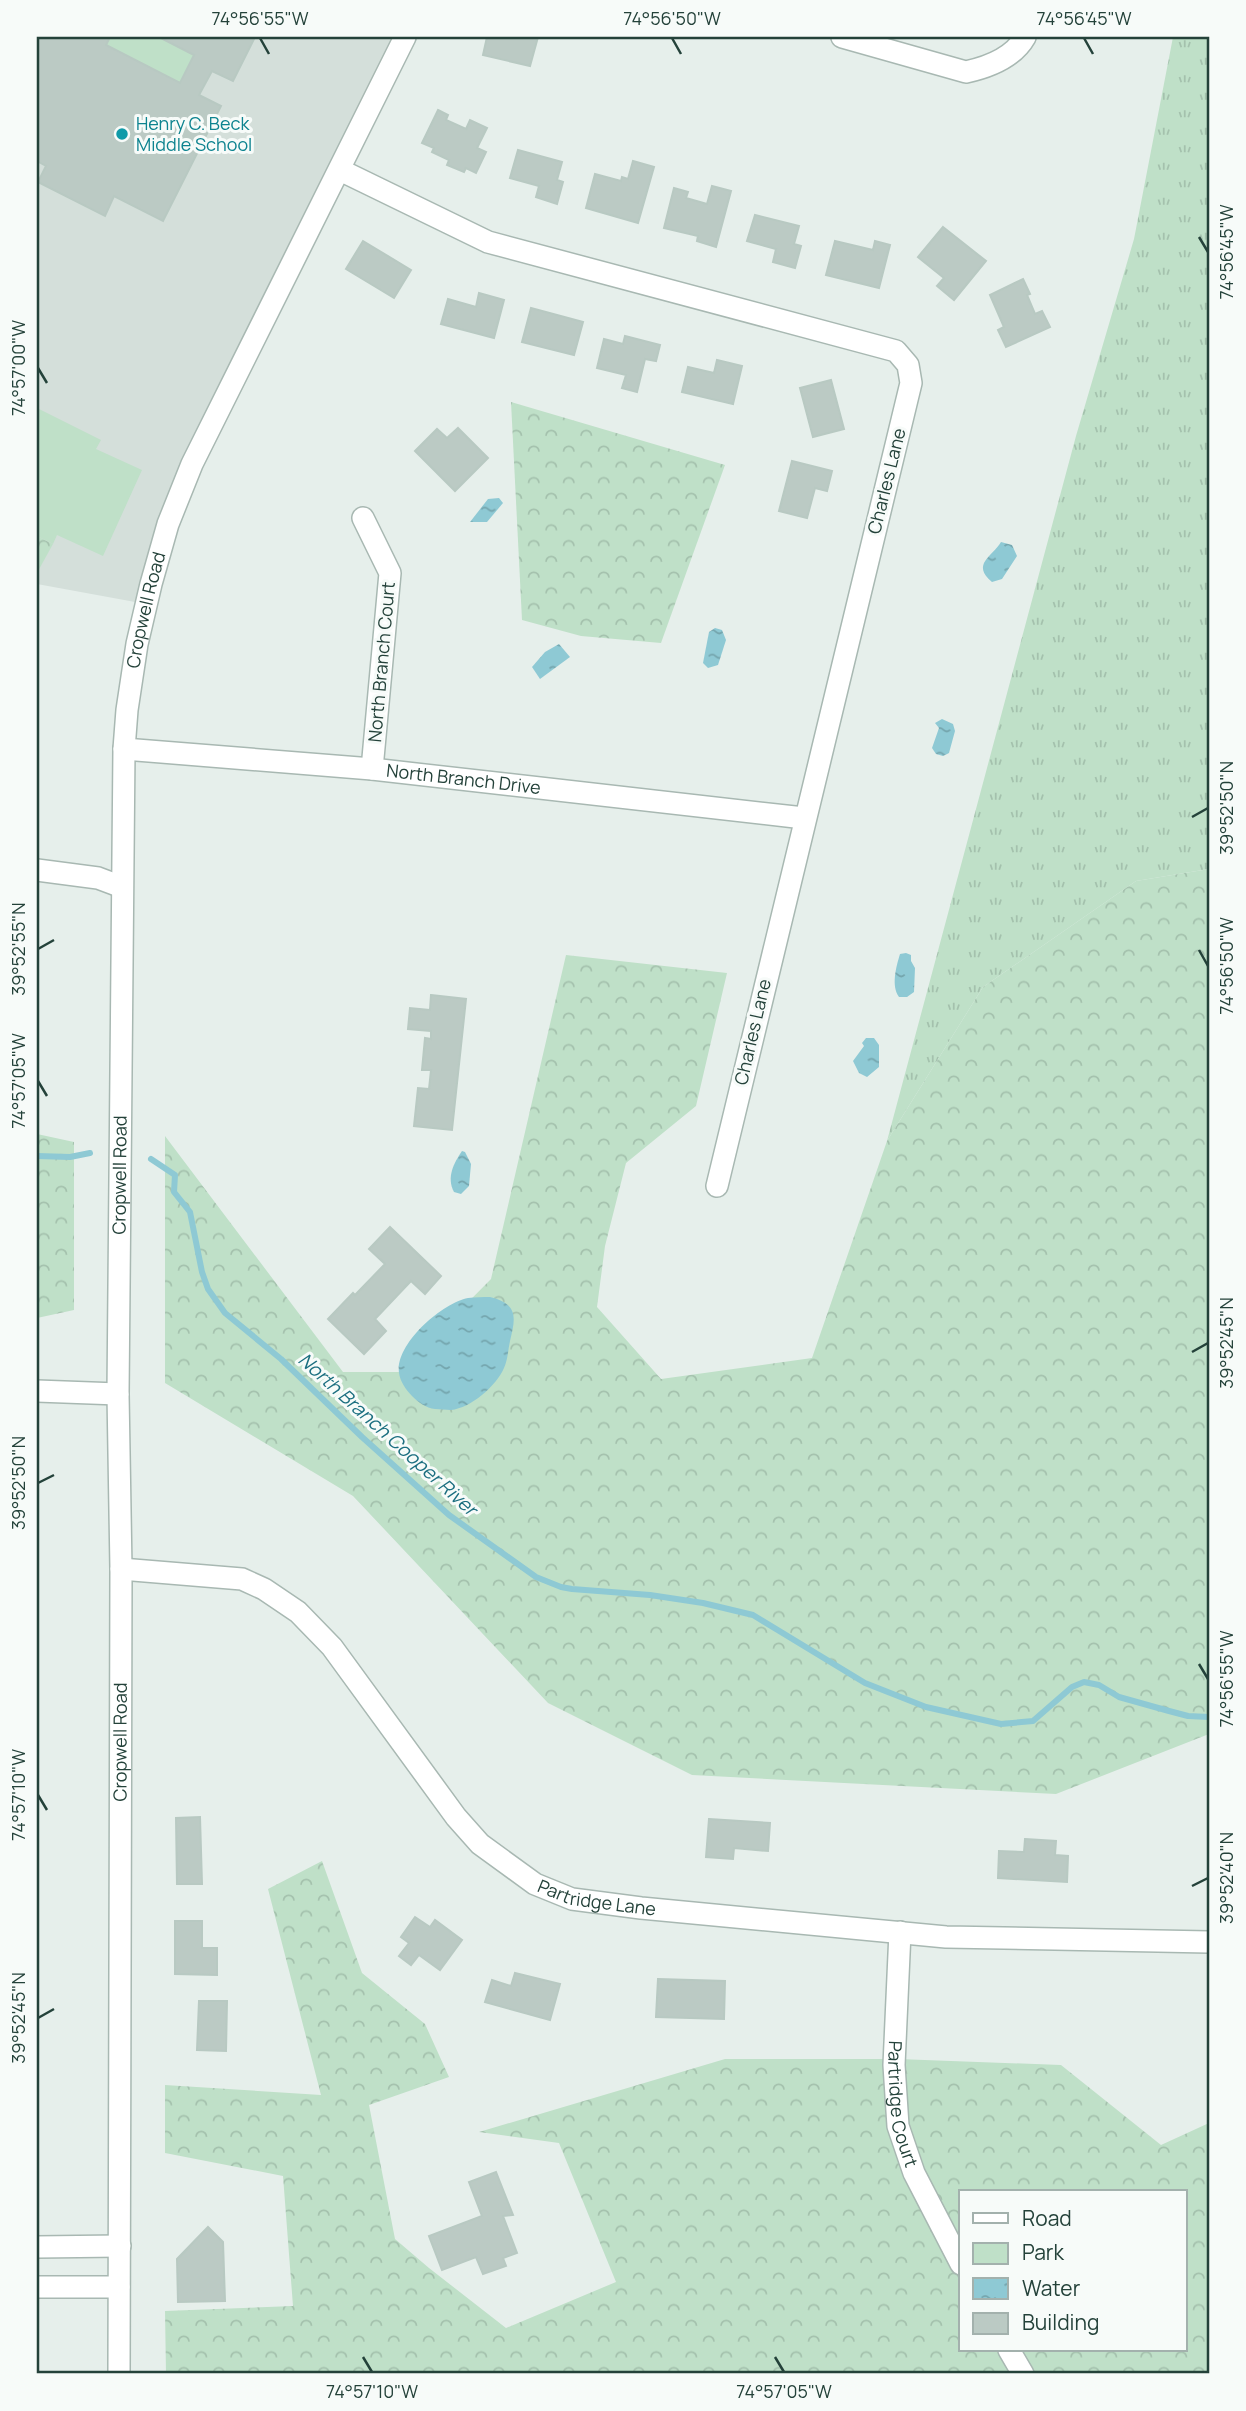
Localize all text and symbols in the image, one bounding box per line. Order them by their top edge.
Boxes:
text: 74°56'55"W [211,6,309,30]
text: 74°56'50"W [623,6,721,30]
text: 74°56'45"W [1036,6,1132,30]
place label: Henry C. Beck Middle School [136,111,252,156]
marker: Henry C. Beck Middle School [114,126,130,142]
text: 74°56'45"W [1214,204,1238,300]
text: 74°57'00"W [6,320,30,416]
street label: Charles Lane [861,425,911,536]
street label: Cropwell Road [120,549,171,670]
street label: North Branch Court [362,581,400,743]
street label: North Branch Drive [385,758,542,799]
text: 39°52'50"N [1214,761,1238,855]
text: 39°52'55"N [6,902,30,996]
text: 74°56'50"W [1214,917,1238,1015]
street label: Charles Lane [728,976,776,1087]
text: 74°57'05"W [6,1033,30,1129]
street label: Cropwell Road [106,1115,132,1235]
text: 39°52'45"N [1214,1297,1238,1389]
water label: North Branch Cooper River [293,1347,484,1523]
text: 39°52'50"N [6,1436,30,1530]
text: 74°56'55"W [1214,1630,1238,1728]
street label: Cropwell Road [107,1683,132,1801]
text: 74°57'10"W [6,1749,30,1841]
text: 39°52'40"N [1214,1832,1238,1924]
street label: Partridge Lane [534,1873,657,1920]
text: 39°52'45"N [6,1972,30,2064]
street label: Partridge Court [883,2040,924,2170]
legend [959,2190,1186,2352]
text: Road [1022,2204,1072,2232]
text: Park [1022,2238,1064,2266]
text: Water [1022,2274,1081,2302]
text: Building [1022,2308,1099,2336]
text: 74°57'10"W [326,2379,418,2403]
text: 74°57'05"W [736,2379,832,2403]

